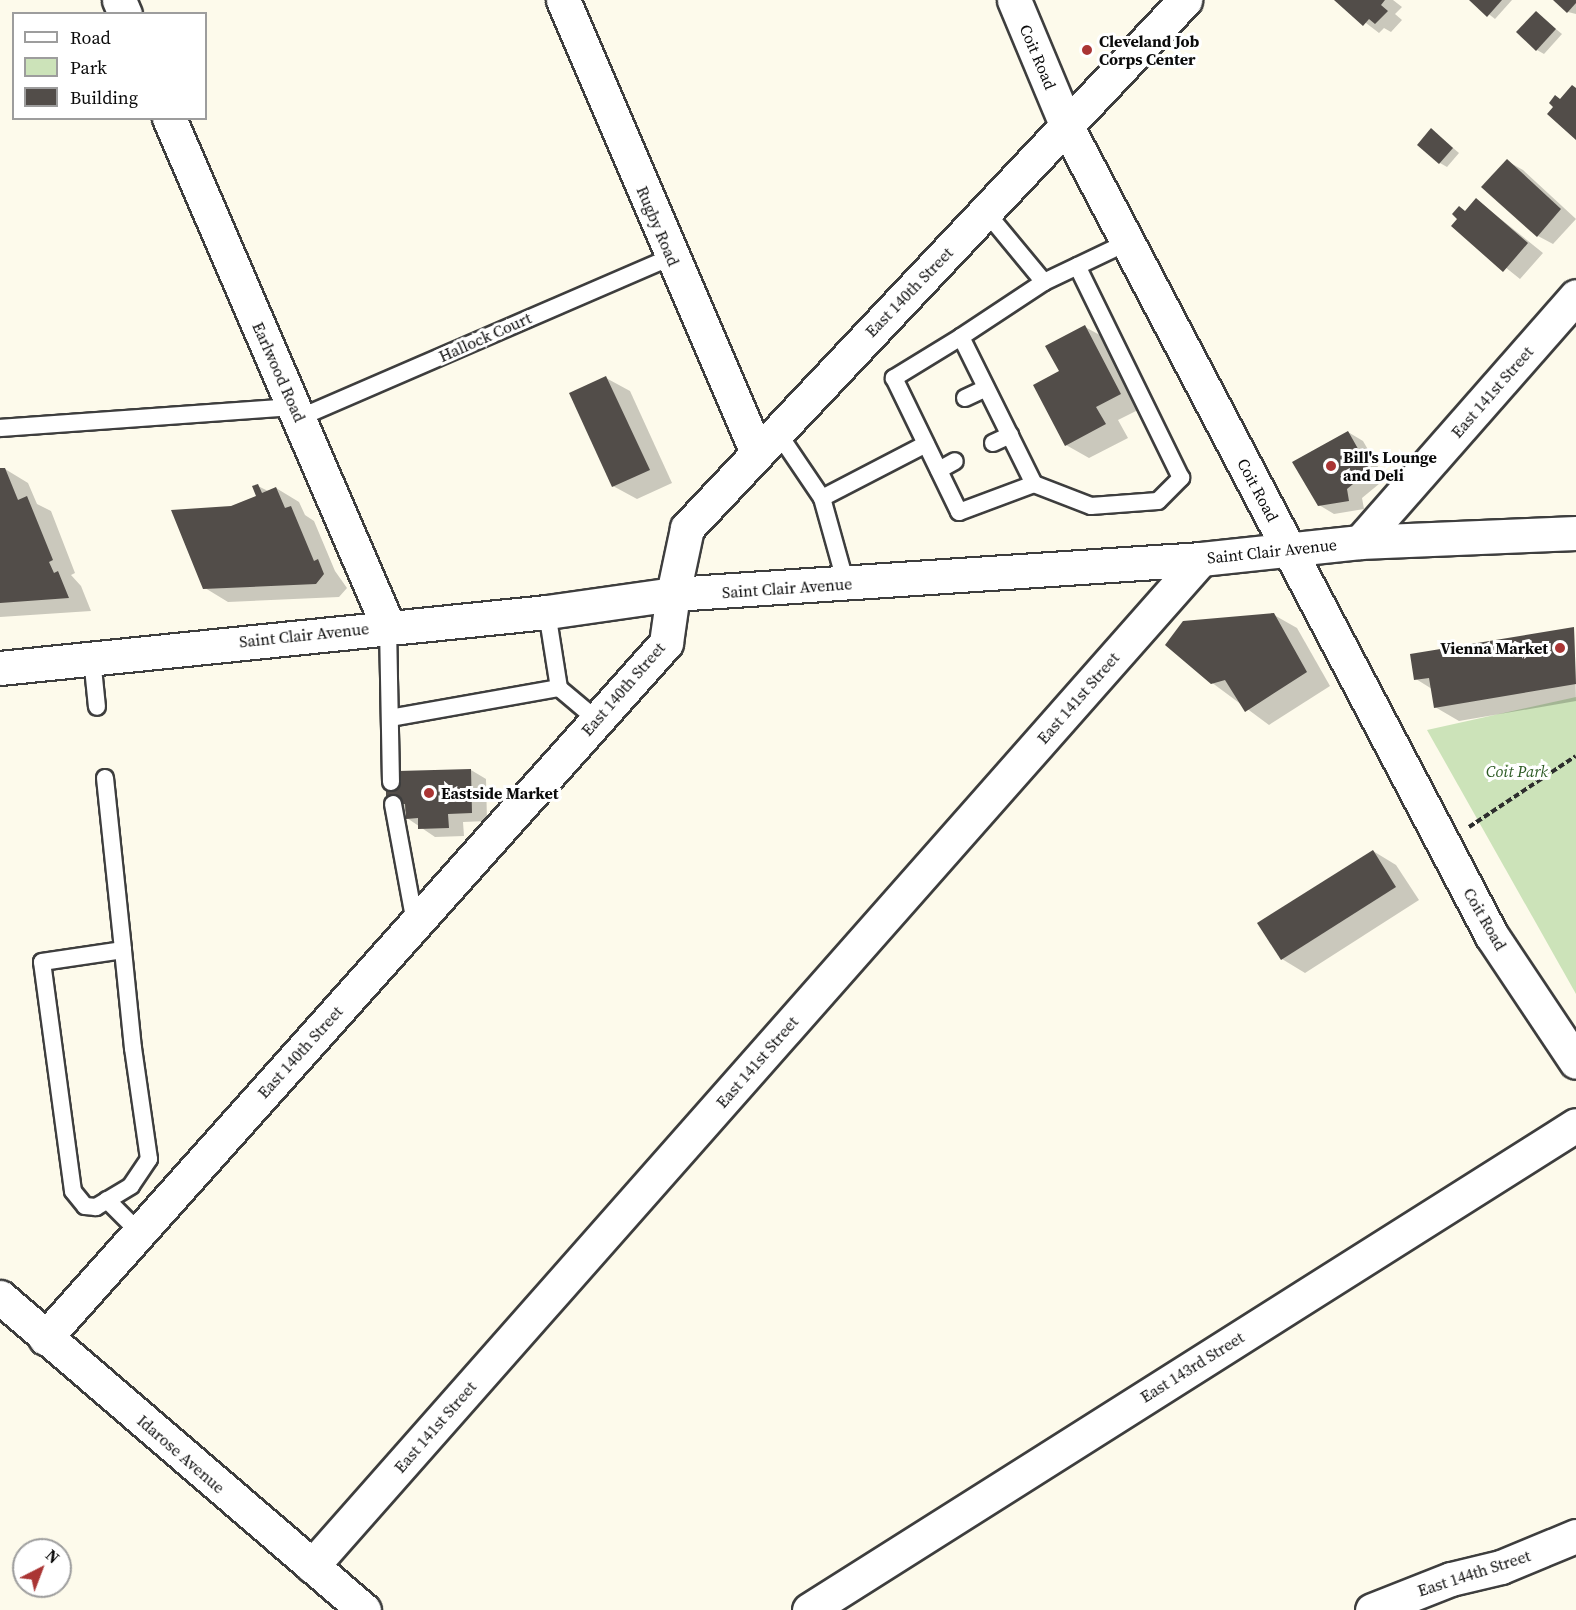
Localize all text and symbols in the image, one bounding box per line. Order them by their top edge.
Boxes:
legend [12,12,207,120]
street label: Coit Road [1016,22,1060,92]
text: Road [70,25,111,50]
place label: Cleveland Job Corps Center [1099,31,1199,69]
marker: Cleveland Job Corps Center [1080,43,1094,57]
text: Park [70,55,107,80]
text: Building [70,85,138,110]
street label: Rugby Road [633,183,683,269]
street label: East 140th Street [861,243,957,341]
street label: Hallock Court [436,308,534,366]
street label: Earlwood Road [248,319,310,425]
street label: East 141st Street [1447,342,1537,442]
place label: Bill's Lounge and Deli [1343,447,1437,485]
street label: Coit Road [1233,455,1283,525]
marker: Bill's Lounge and Deli [1324,459,1338,473]
street label: Saint Clair Avenue [1206,535,1338,567]
street label: Saint Clair Avenue [721,574,853,602]
street label: Saint Clair Avenue [238,619,370,651]
street label: East 140th Street [577,638,669,740]
place label: Vienna Market [1440,638,1548,658]
marker: Vienna Market [1553,641,1567,655]
street label: East 141st Street [1033,648,1123,748]
park label: Coit Park [1486,761,1548,781]
place label: Eastside Market [441,783,559,803]
marker: Eastside Market [422,786,436,800]
street label: Coit Road [1459,884,1511,954]
street label: East 140th Street [254,1002,346,1102]
street label: East 141st Street [712,1012,802,1112]
street label: East 143rd Street [1137,1327,1247,1407]
street label: East 141st Street [390,1377,480,1477]
street label: Idarose Avenue [133,1411,229,1497]
north arrow [12,1538,72,1598]
text: N [41,1544,64,1568]
street label: East 144th Street [1415,1546,1533,1600]

